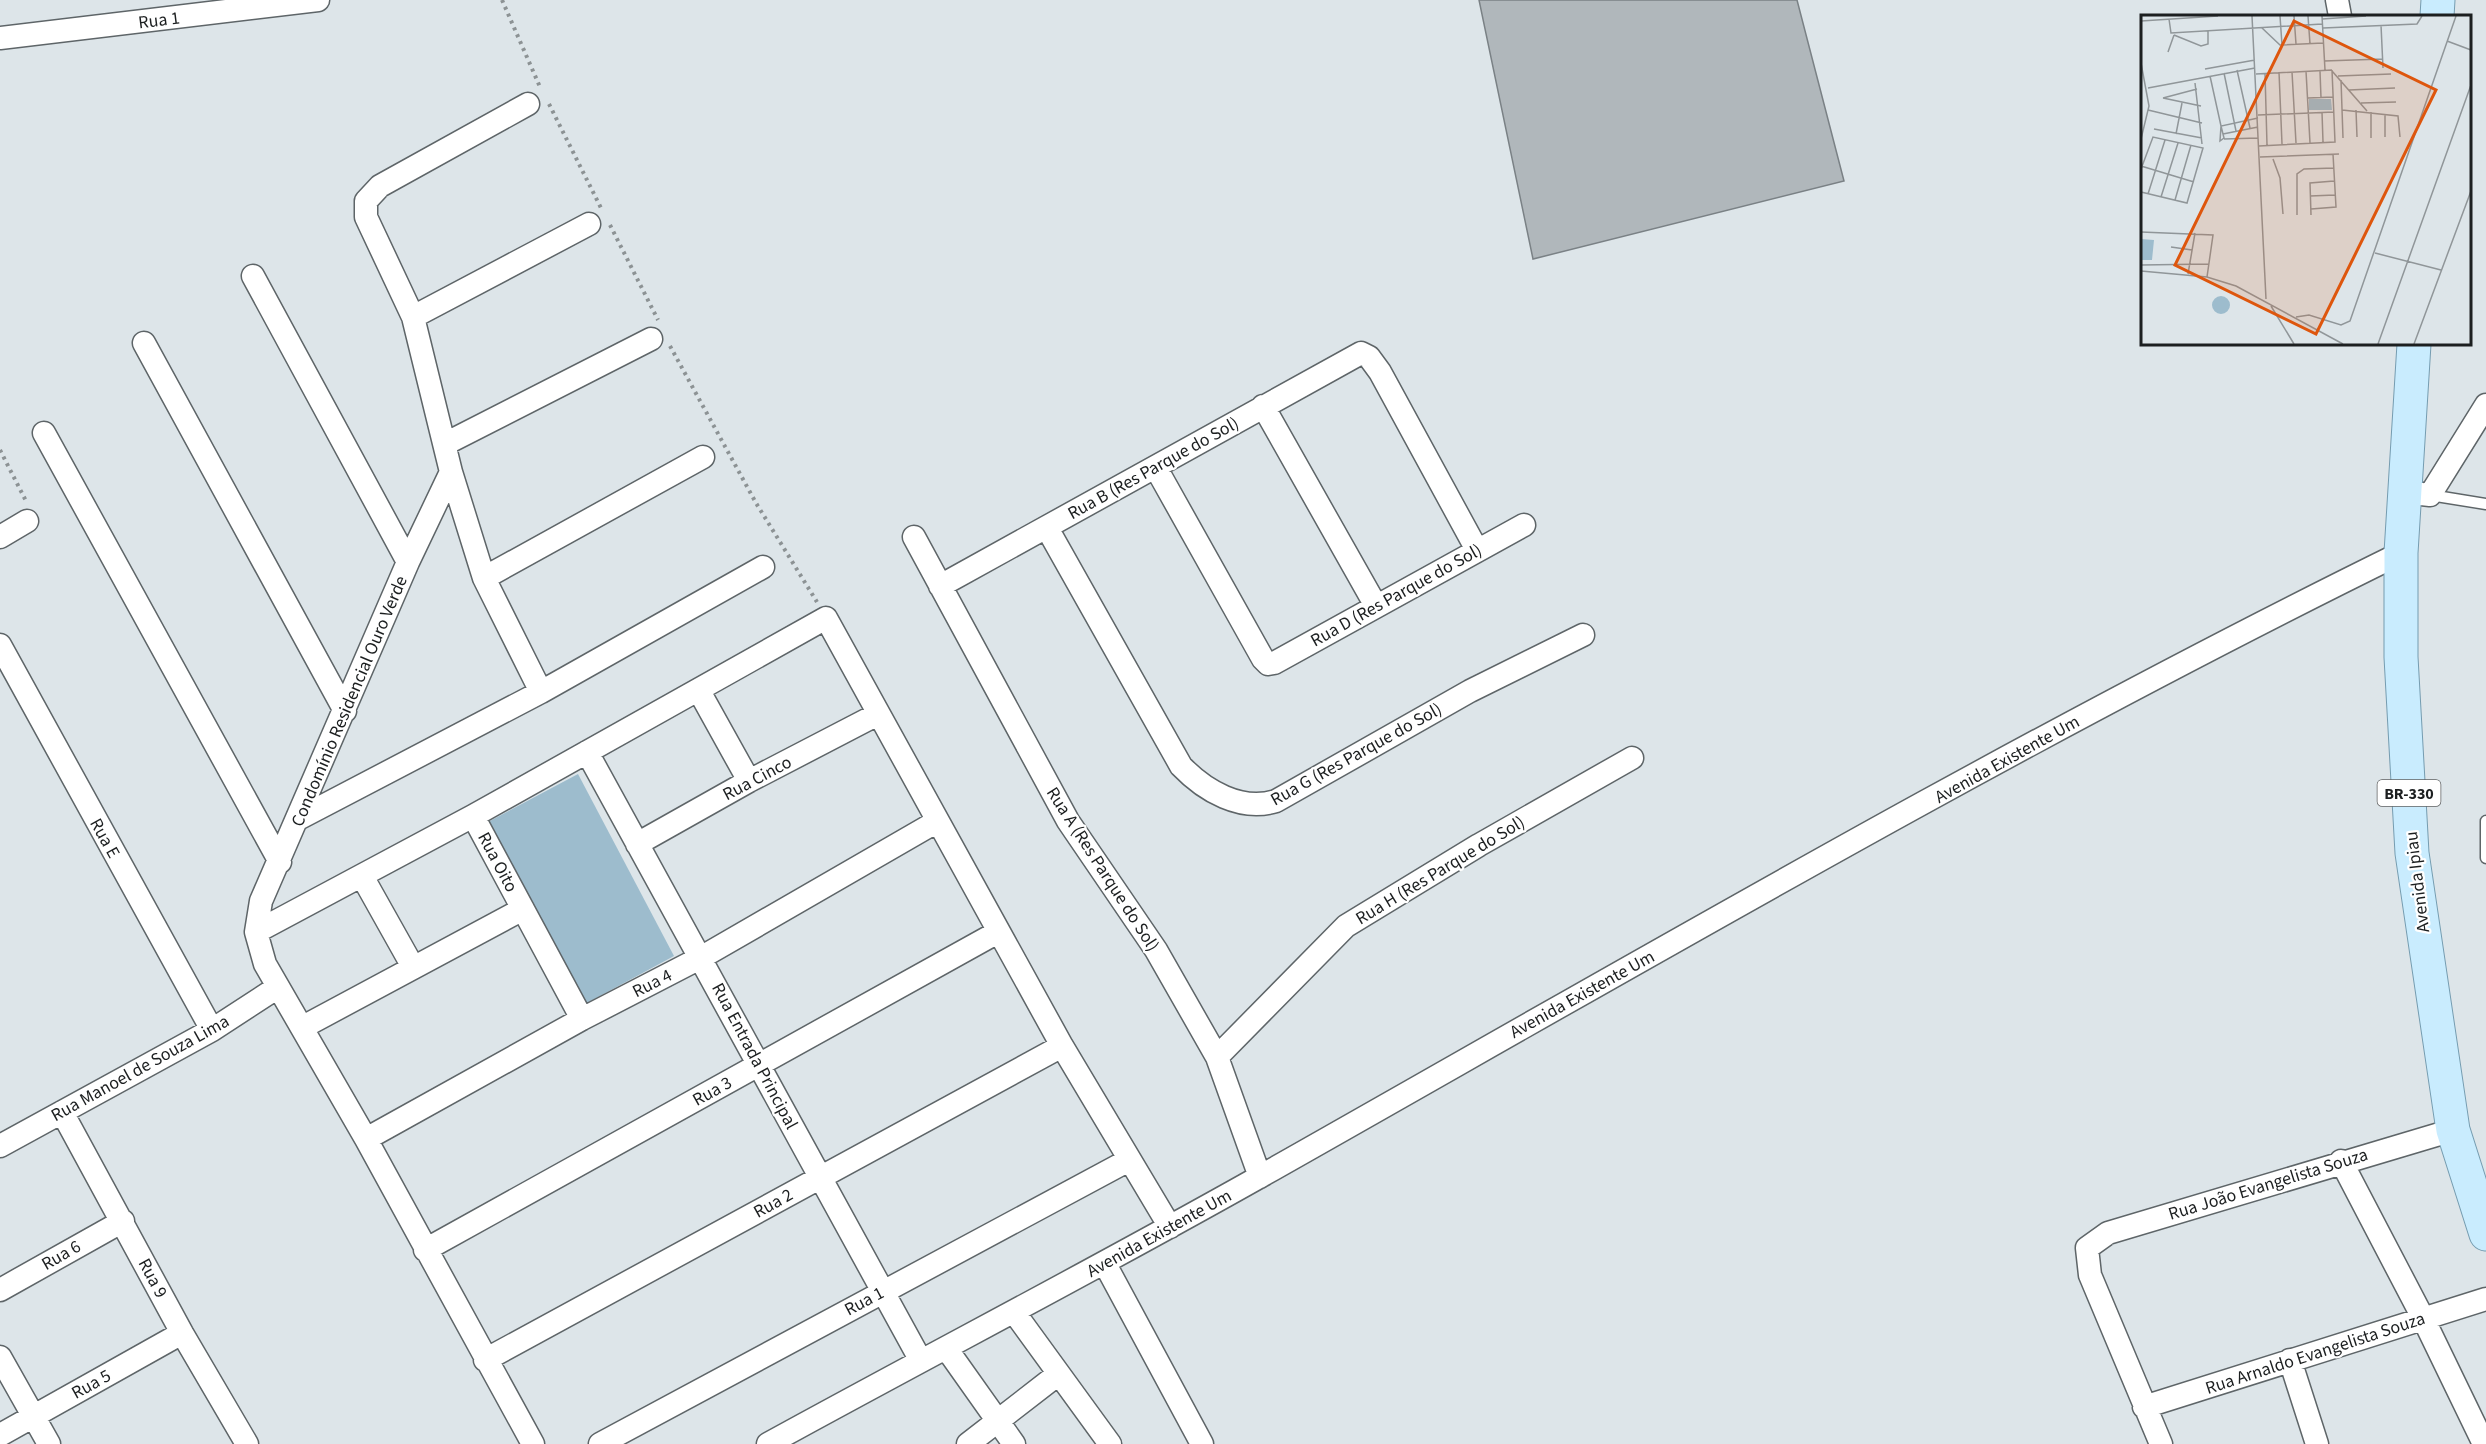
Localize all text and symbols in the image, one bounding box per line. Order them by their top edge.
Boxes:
street label: Rua 1 [137,6,181,35]
inset map [2141,15,2471,345]
street label: Rua B (Res Parque do Sol) [1063,411,1243,526]
street label: Rua D (Res Parque do Sol) [1306,538,1487,653]
street label: Condomínio Residencial Ouro Verde [285,572,414,830]
street label: Rua G (Res Parque do Sol) [1266,697,1447,812]
street label: Avenida Existente Um [1930,709,2084,810]
street label: Rua Cinco [718,750,796,807]
road number: BR-330 [2378,780,2440,806]
street label: Rua A (Res Parque do Sol) [1040,782,1165,956]
street label: Rua H (Res Parque do Sol) [1351,810,1530,931]
street label: Rua E [83,814,126,863]
street label: Rua Oito [471,828,524,897]
street label: Avenida Ipiau [2399,830,2436,934]
street label: Avenida Existente Um [1505,944,1659,1045]
street label: Rua 4 [628,963,677,1004]
street label: Rua Entrada Principal [705,979,804,1134]
street label: Rua Manoel de Souza Lima [47,1009,234,1128]
street label: Rua 3 [688,1070,737,1112]
street label: Rua João Evangelista Souza [2165,1142,2371,1227]
street label: Rua 2 [749,1182,798,1224]
street label: Avenida Existente Um [1082,1183,1236,1284]
street label: Rua 6 [37,1234,86,1277]
street label: Rua 9 [132,1254,173,1303]
street label: Rua 1 [840,1281,888,1322]
street label: Rua Arnaldo Evangelista Souza [2202,1306,2428,1401]
street label: Rua 5 [67,1363,116,1405]

